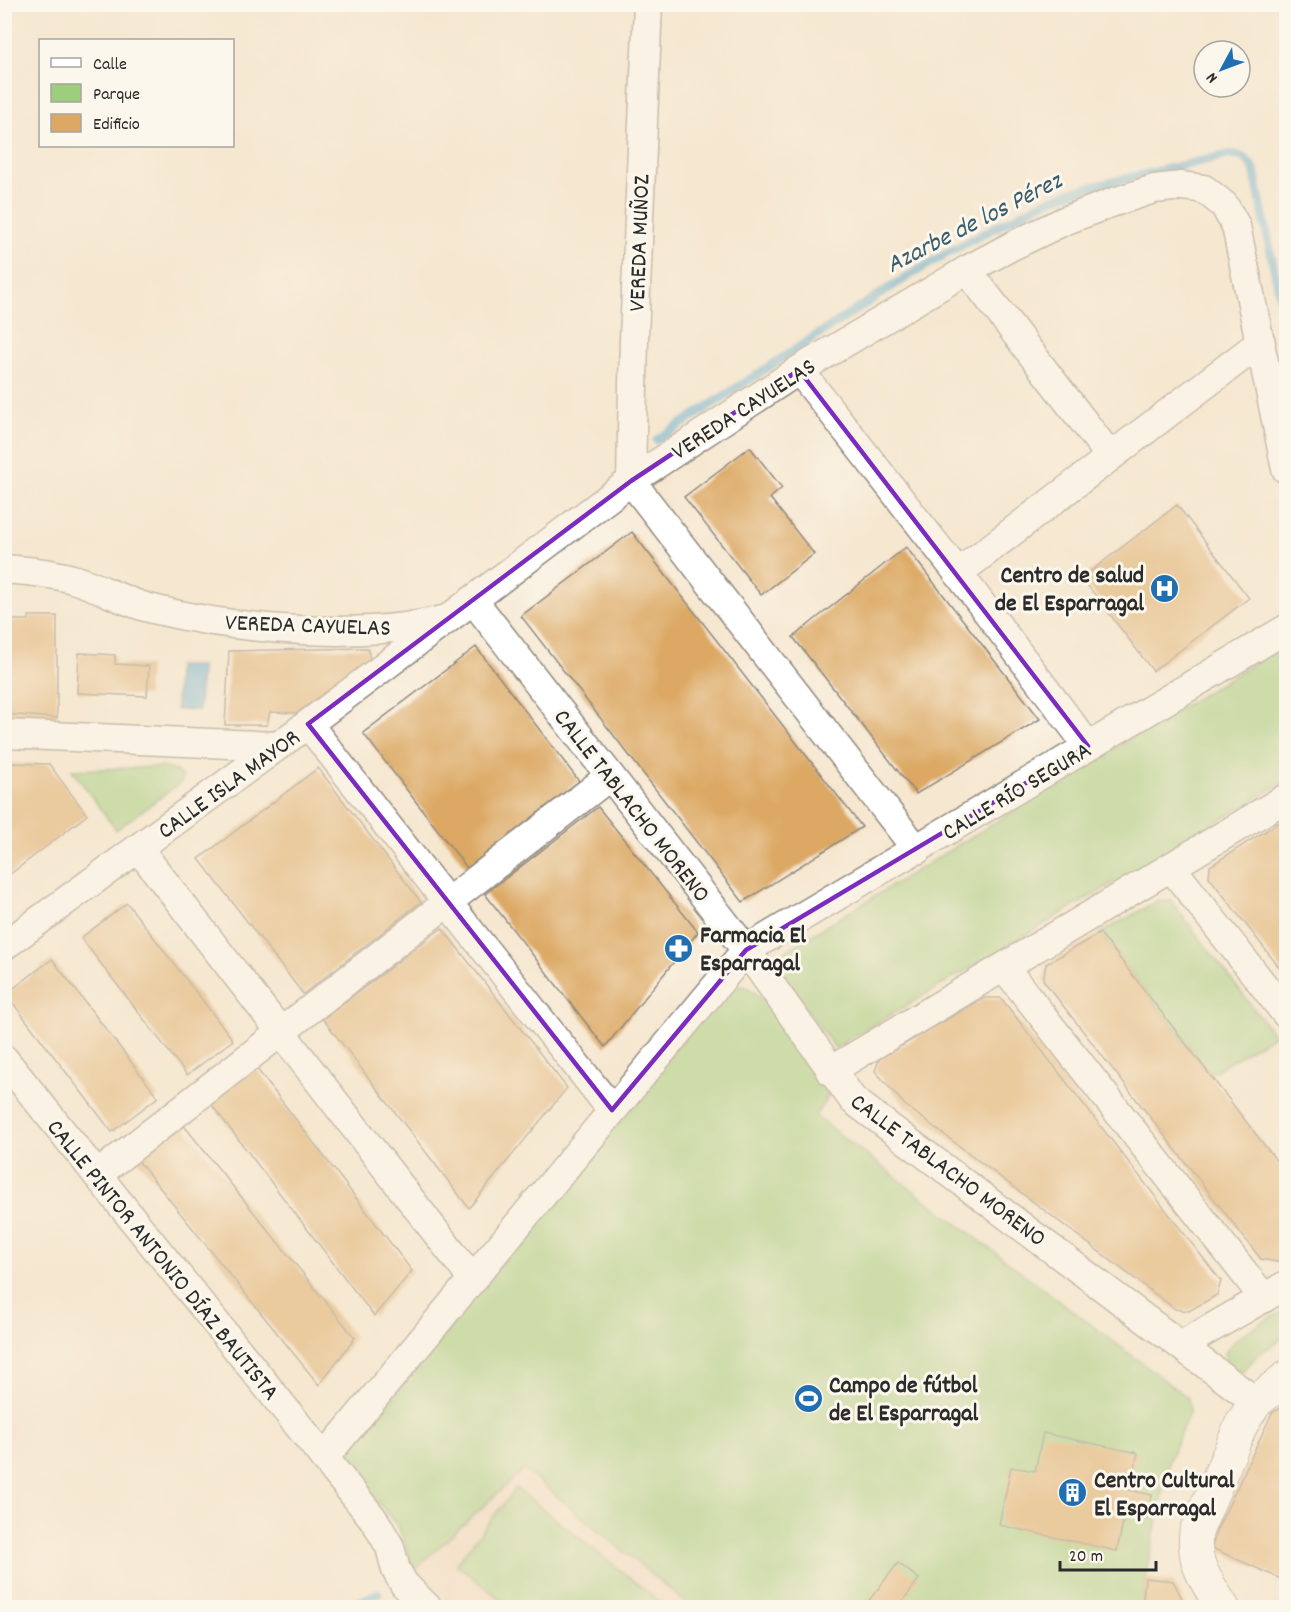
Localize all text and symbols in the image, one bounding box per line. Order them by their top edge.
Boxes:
legend [39,39,234,147]
north arrow [1192,39,1252,99]
text: Calle [93,53,127,78]
text: N [1201,67,1224,88]
text: Parque [93,83,140,108]
text: Edificio [93,113,140,138]
water label: Azarbe de los Pérez [880,163,1070,284]
street label: VEREDA MUÑOZ [622,174,660,312]
street label: VEREDA CAYUELAS [666,351,823,470]
place label: Centro de salud de El Esparragal [995,560,1144,622]
hospital icon: Centro de salud de El Esparragal [1149,572,1181,604]
street label: VEREDA CAYUELAS [224,607,391,647]
street label: CALLE TABLACHO MORENO [544,703,717,911]
street label: CALLE ISLA MAYOR [151,722,308,849]
street label: CALLE RÍO SEGURA [937,735,1099,851]
place label: Farmacia El Esparragal [700,920,806,982]
pharmacy icon: Farmacia El Esparragal [663,932,695,964]
street label: CALLE TABLACHO MORENO [842,1086,1052,1256]
street label: CALLE PINTOR ANTONIO DÍAZ BAUTISTA [37,1113,286,1409]
place label: Campo de fútbol de El Esparragal [829,1370,979,1432]
sports icon: Campo de fútbol de El Esparragal [792,1382,824,1414]
place label: Centro Cultural El Esparragal [1094,1465,1235,1527]
building icon: Centro Cultural El Esparragal [1057,1477,1089,1509]
scale bar [1060,1534,1156,1572]
text: 20 m [1069,1545,1103,1570]

